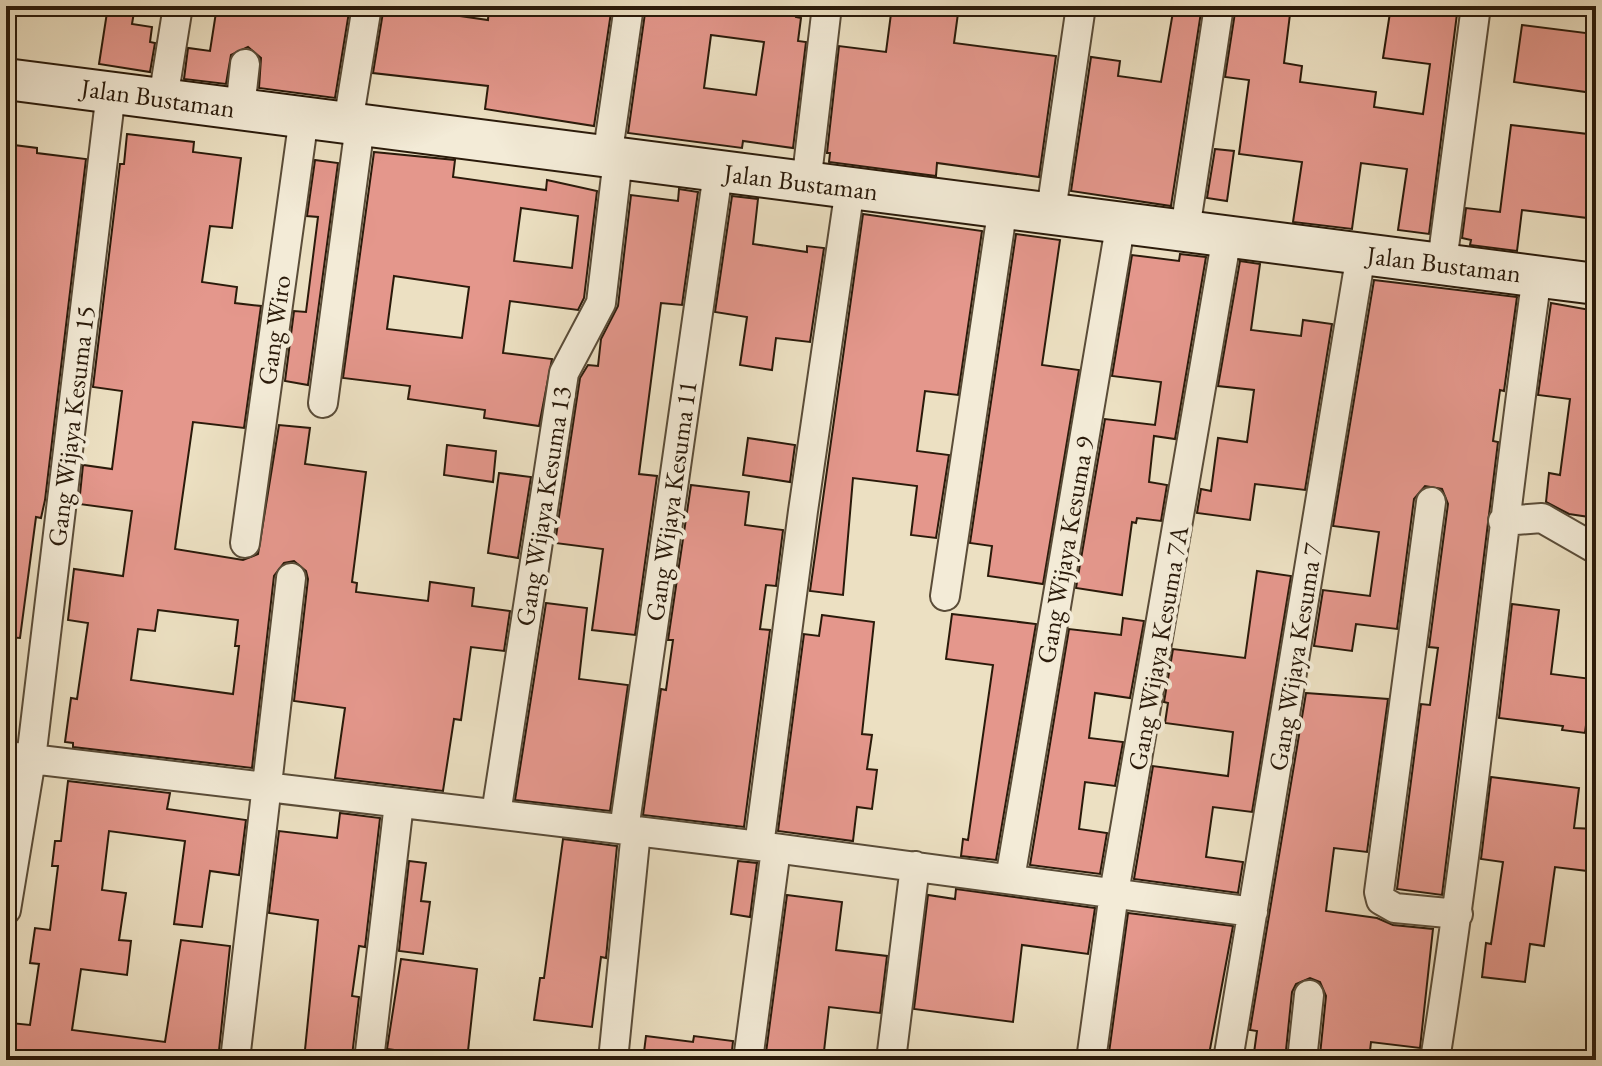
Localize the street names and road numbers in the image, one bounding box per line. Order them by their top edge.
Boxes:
street label: Jalan Bustaman [77,70,237,126]
street label: Jalan Bustaman [720,155,880,208]
street label: Jalan Bustaman [1363,237,1523,290]
street label: Gang Wiro [249,273,299,387]
street label: Gang Wijaya Kesuma 15 [39,304,103,548]
street label: Gang Wijaya Kesuma 11 [637,379,705,623]
street label: Gang Wijaya Kesuma 13 [507,384,579,628]
street label: Gang Wijaya Kesuma 9 [1028,433,1102,666]
street label: Gang Wijaya Kesuma 7A [1120,522,1196,773]
street label: Gang Wijaya Kesuma 7 [1260,540,1330,773]

